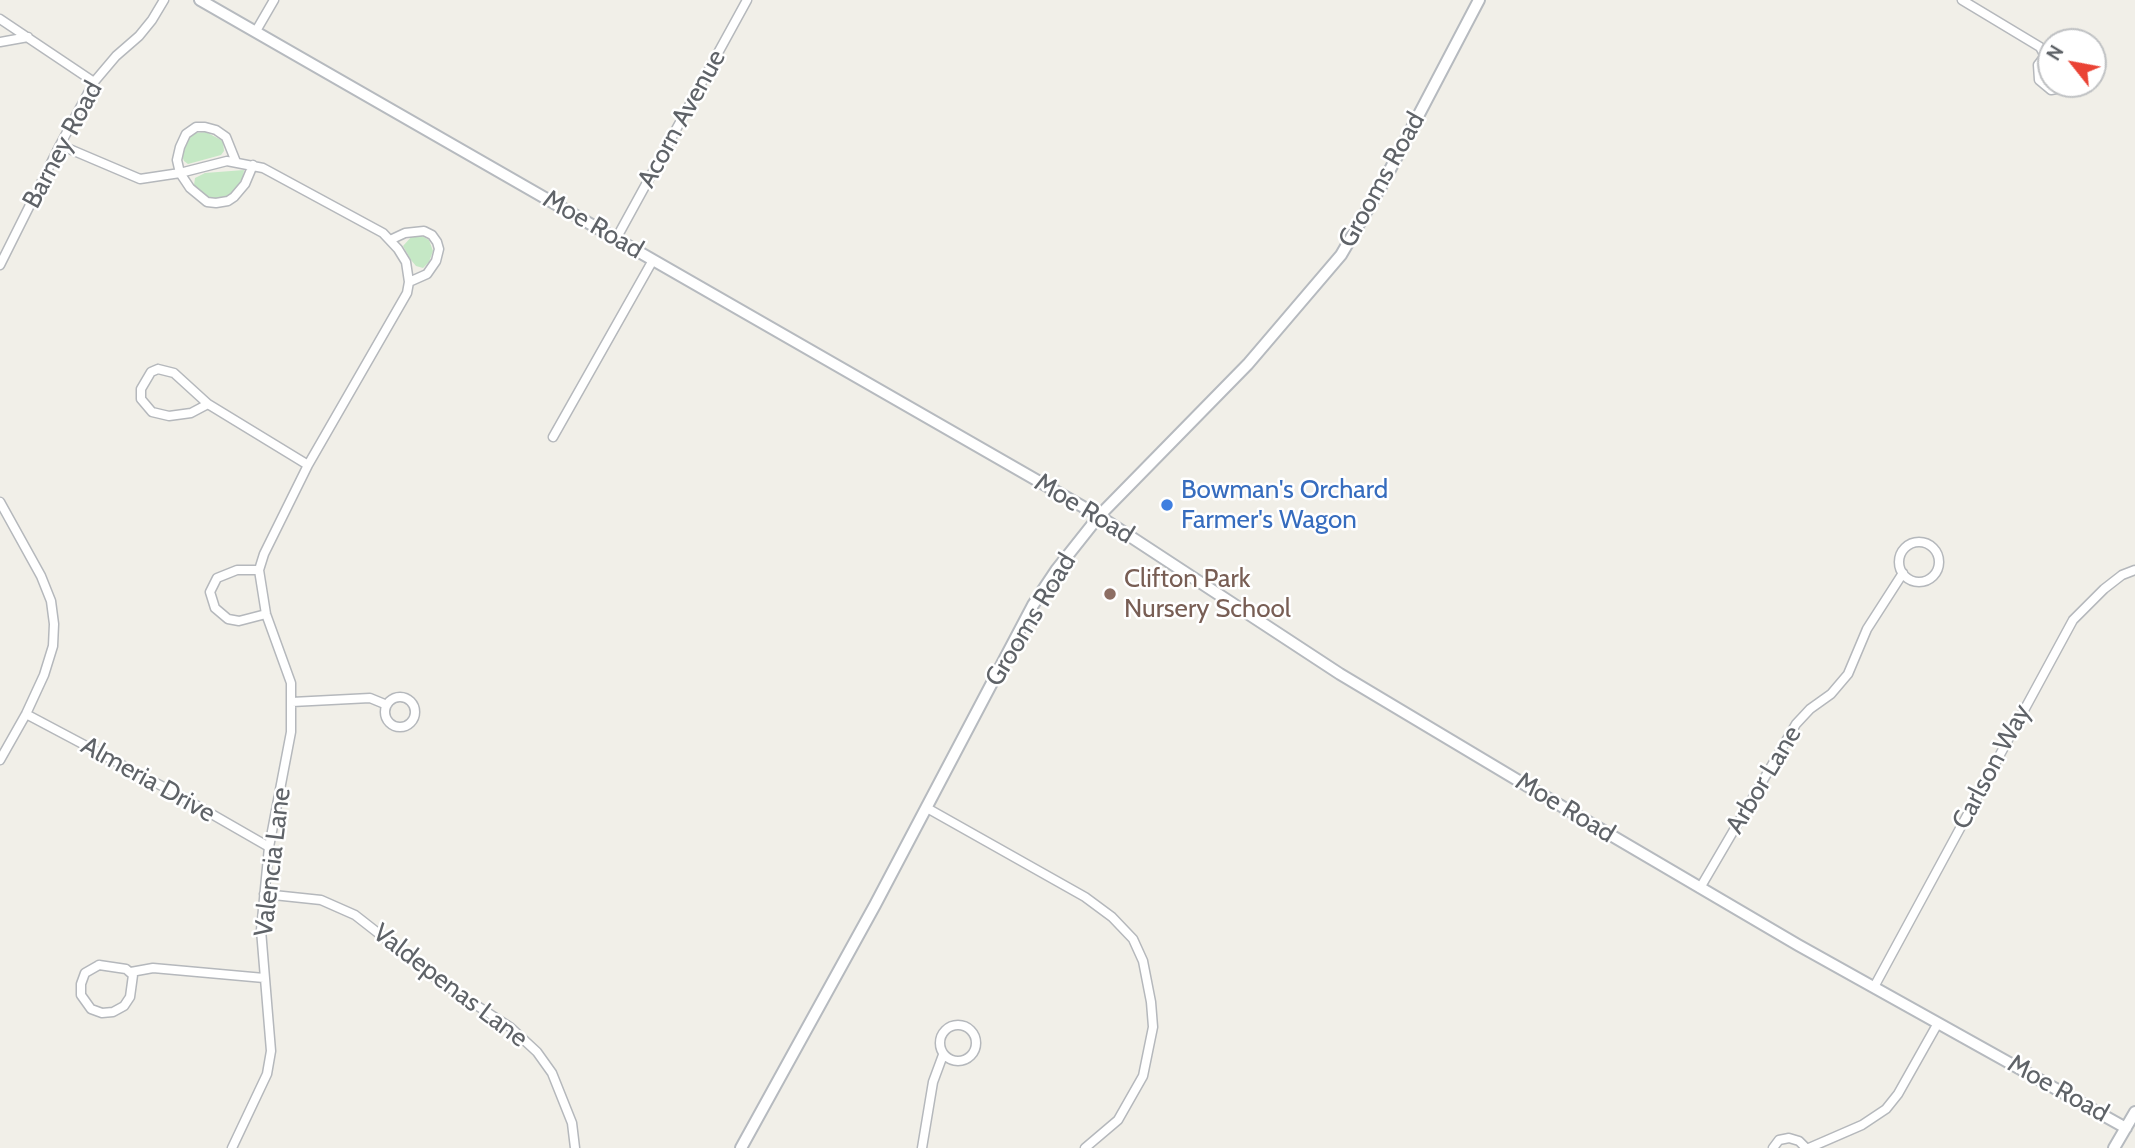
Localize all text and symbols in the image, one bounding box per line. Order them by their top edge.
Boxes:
north arrow [2037,28,2107,98]
text: N [2042,41,2069,65]
street label: Acorn Avenue [631,45,733,193]
street label: Barney Road [17,76,109,214]
street label: Grooms Road [1332,107,1432,253]
street label: Moe Road [537,184,649,266]
street label: Moe Road [1029,467,1139,551]
place label: Bowman's Orchard Farmer's Wagon [1181,474,1388,536]
marker: Bowman's Orchard Farmer's Wagon [1159,497,1175,513]
street label: Grooms Road [979,548,1083,692]
place label: Clifton Park Nursery School [1124,563,1291,624]
marker: Clifton Park Nursery School [1102,586,1118,602]
street label: Carlson Way [1946,699,2038,835]
street label: Arbor Lane [1720,720,1808,840]
street label: Almeria Drive [76,730,220,830]
street label: Moe Road [1510,766,1620,850]
street label: Valencia Lane [248,786,298,938]
street label: Valdepenas Lane [366,918,534,1054]
street label: Moe Road [2002,1049,2114,1129]

